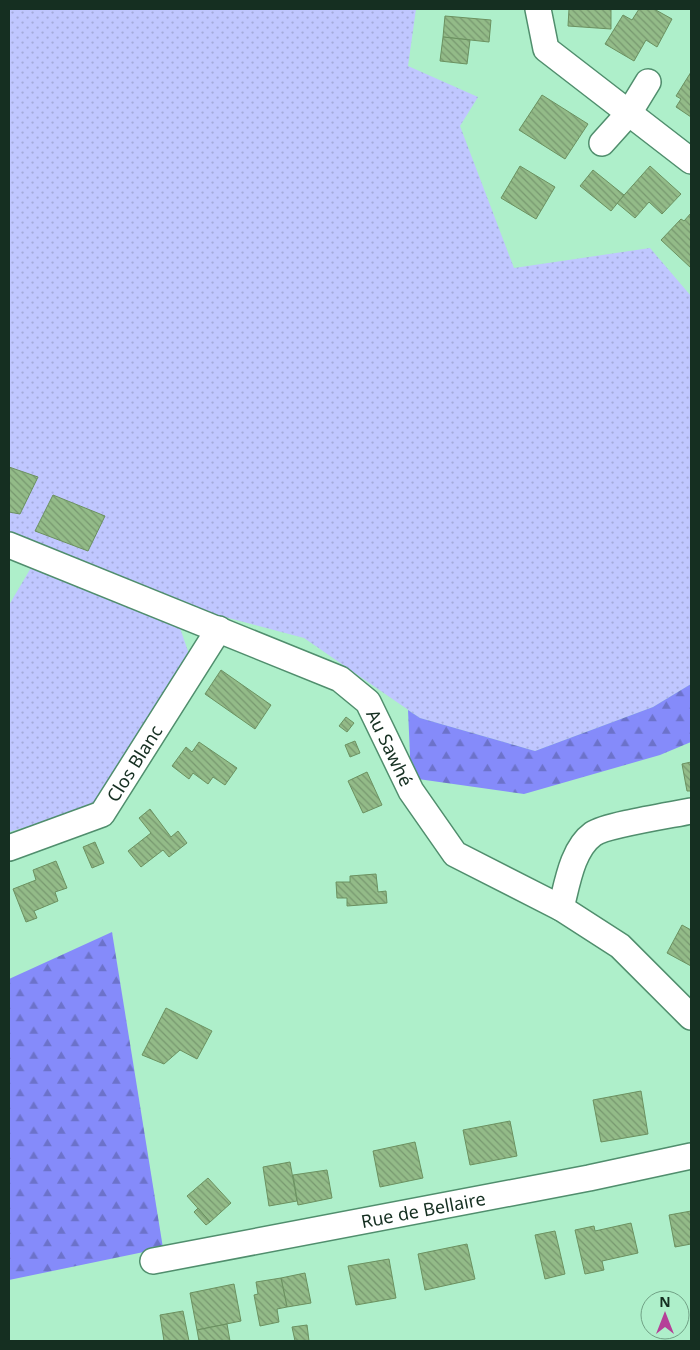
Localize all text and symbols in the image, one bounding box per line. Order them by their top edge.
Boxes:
street label: Au Sawhé [361,705,419,790]
street label: Clos Blanc [101,720,168,806]
street label: Rue de Bellaire [359,1186,487,1233]
north arrow [640,1290,690,1340]
text: N [659,1292,671,1311]

